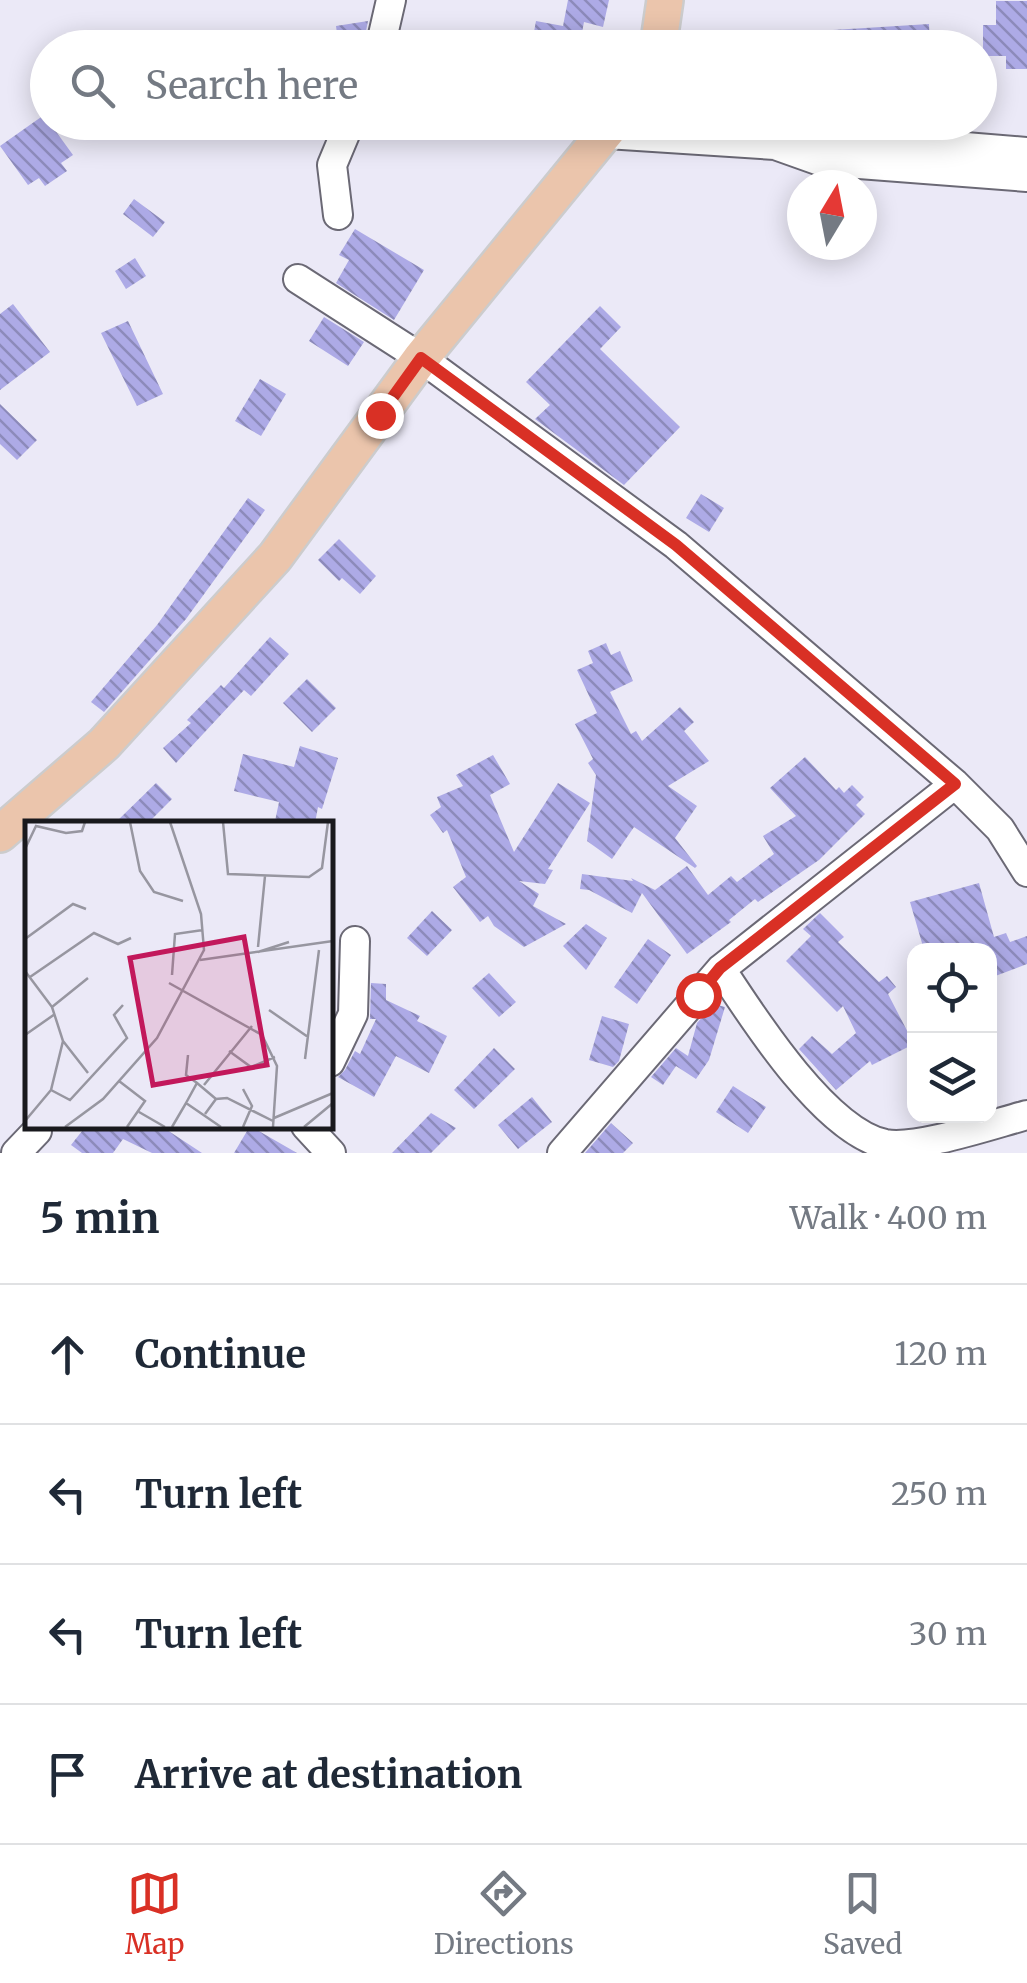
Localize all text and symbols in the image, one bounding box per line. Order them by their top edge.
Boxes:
search box [30,30,997,140]
icon: search [65,58,120,113]
text: Search here [145,62,358,109]
north arrow [787,170,877,260]
route end [358,393,404,439]
inset map [25,821,332,1128]
map controls [907,943,997,1123]
button: locate [907,943,997,1033]
route start [676,973,722,1019]
button: layers [907,1033,997,1123]
text: 5 min [40,1192,159,1244]
text: Walk · 400 m [790,1198,987,1238]
icon: ahead [40,1327,95,1382]
text: Continue [135,1331,306,1378]
text: 120 m [895,1334,987,1374]
icon: left [40,1467,95,1522]
text: Turn left [135,1471,302,1518]
text: 250 m [891,1474,987,1514]
icon: left [40,1607,95,1662]
text: Turn left [135,1611,302,1658]
text: 30 m [909,1614,987,1654]
icon: arrive [40,1747,95,1802]
text: Arrive at destination [135,1751,522,1798]
tab: Map [125,1866,184,1962]
tab: Directions [434,1866,574,1962]
tab: Saved [823,1866,902,1962]

